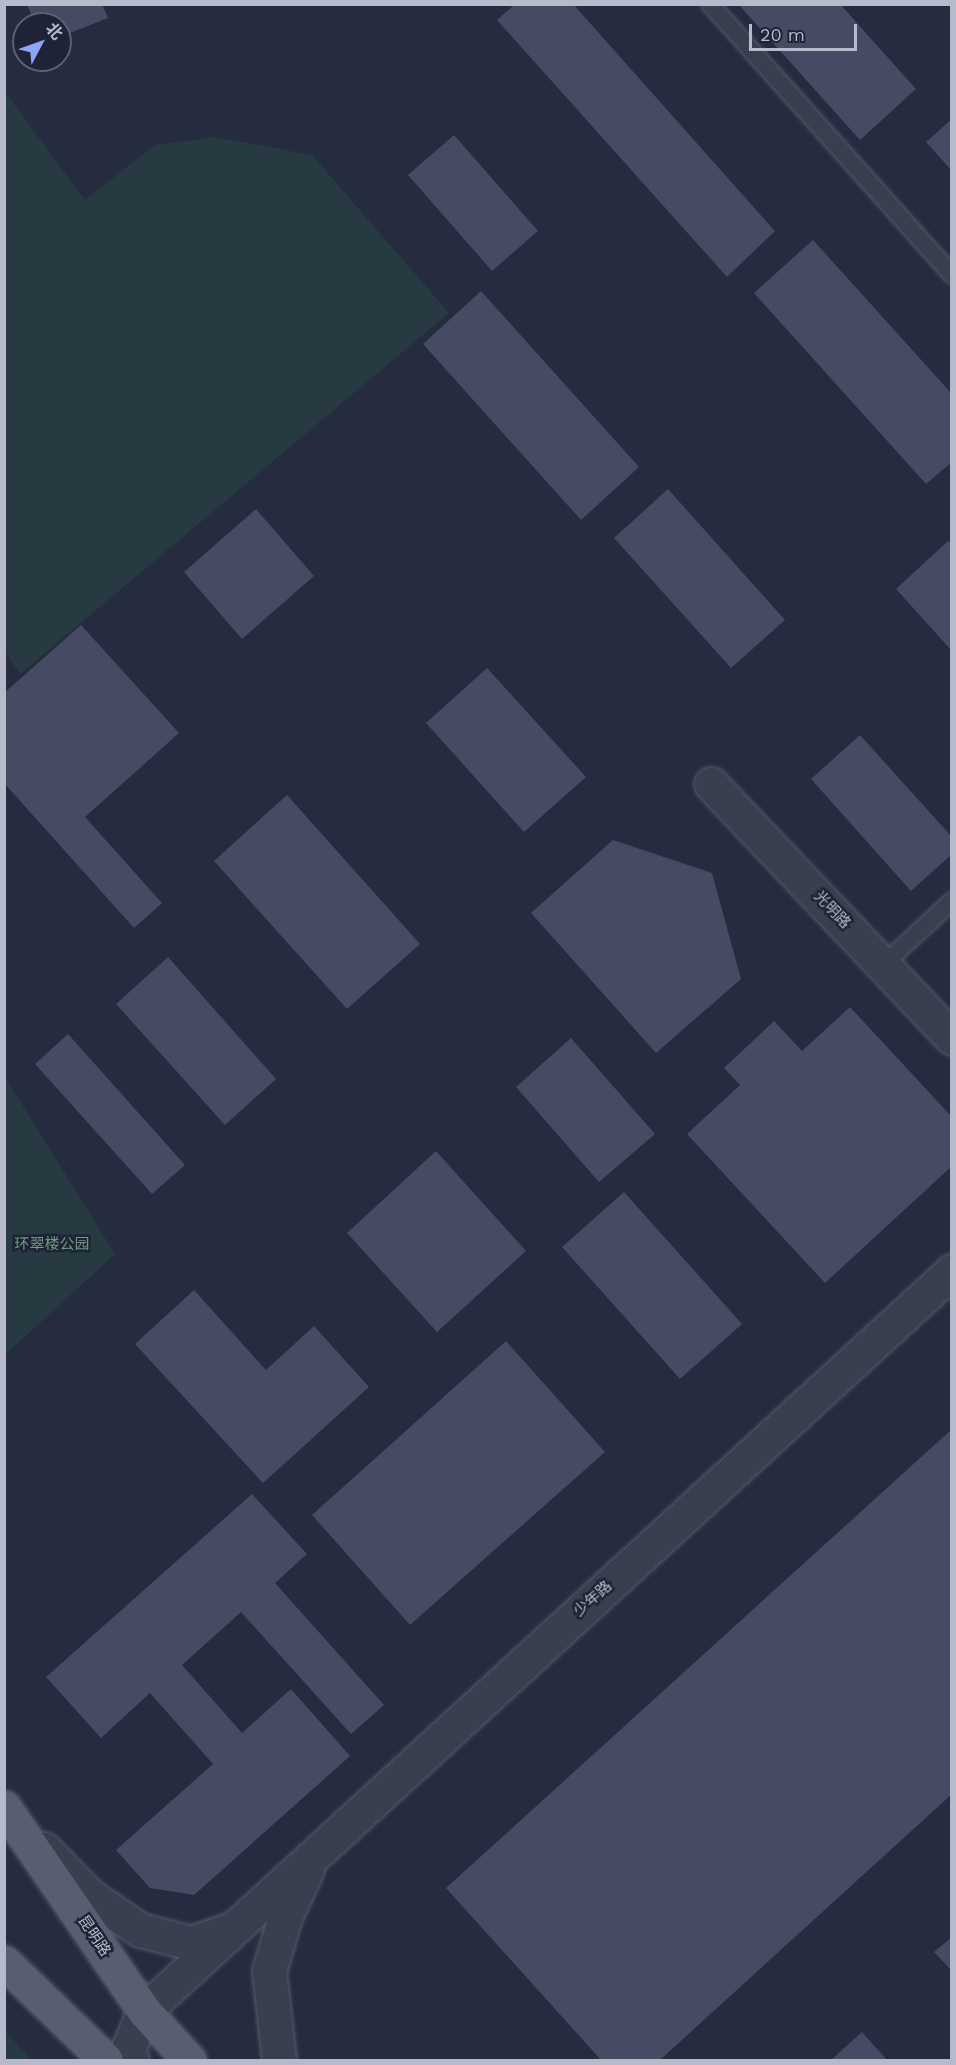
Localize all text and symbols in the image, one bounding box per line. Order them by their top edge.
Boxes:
north arrow [12,12,72,72]
scale bar [752,12,860,50]
text: 北 [42,19,67,43]
text: 20 m [760,24,805,45]
street label: 光明路 [810,888,854,932]
park label: 环翠楼公园 [15,1236,89,1254]
street label: 少年路 [570,1577,616,1621]
street label: 昆明路 [74,1912,114,1960]

